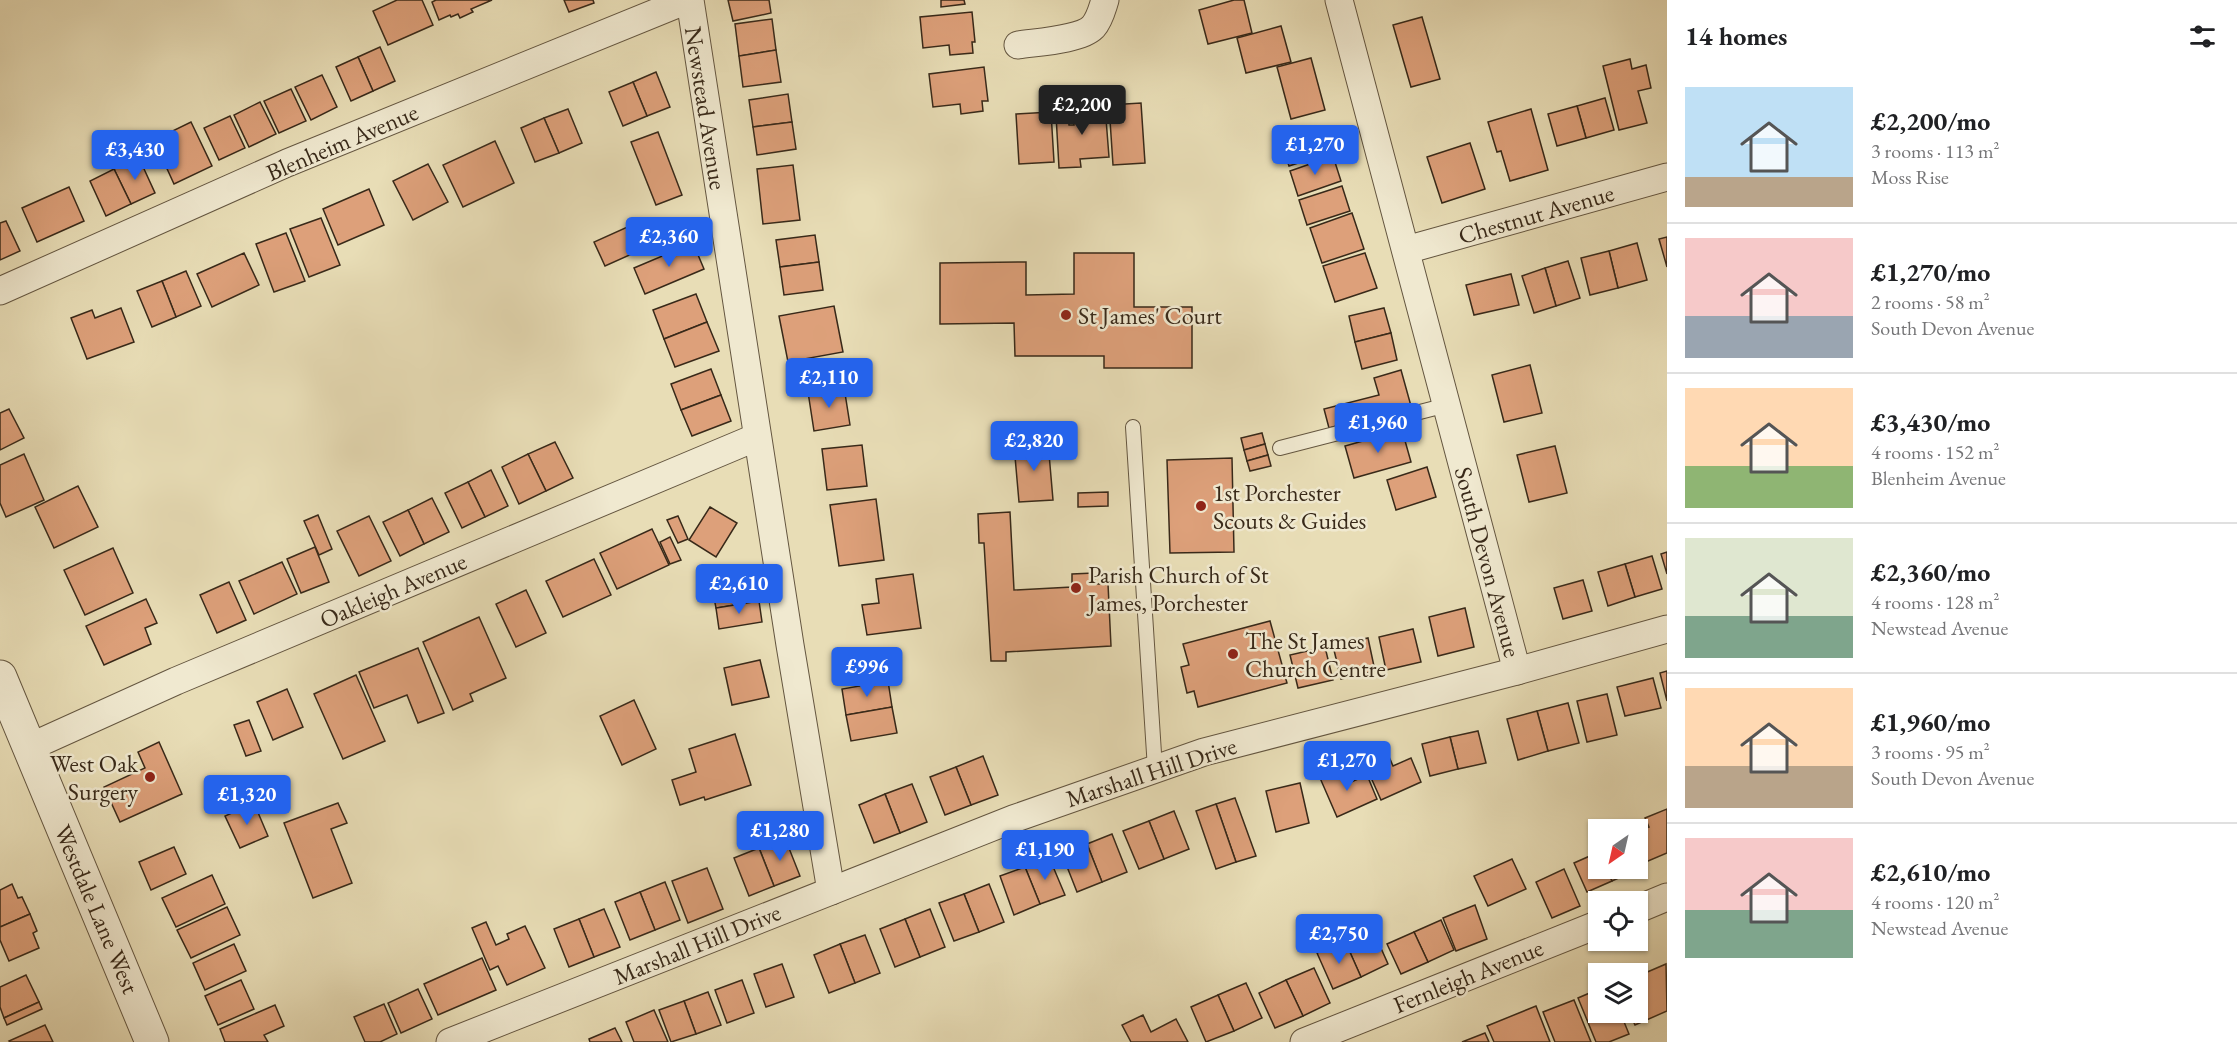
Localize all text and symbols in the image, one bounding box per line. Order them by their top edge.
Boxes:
text: 14 homes [1685,19,1787,53]
icon: filters [2186,20,2219,53]
street label: Newstead Avenue [678,24,734,192]
pin: £2,200 [1033,85,1131,136]
text: £2,200 [1053,91,1111,117]
street label: Blenheim Avenue [261,96,423,188]
text: £2,200/mo [1871,104,1990,138]
icon: home [1733,111,1805,183]
pin: £1,270 [1266,125,1364,176]
pin: £3,430 [86,130,184,181]
text: £1,270 [1286,131,1344,157]
text: £3,430 [106,136,164,162]
text: 3 rooms · 113 m² [1871,138,1999,164]
text: Moss Rise [1871,164,1949,190]
street label: Chestnut Avenue [1455,177,1617,251]
pin: £2,360 [620,217,718,268]
text: £2,360 [640,223,698,249]
text: £1,270/mo [1871,255,1990,289]
icon: home [1733,262,1805,334]
text: 2 rooms · 58 m² [1871,289,1990,315]
place label: St James' Court [1078,300,1222,331]
marker: St James' Court [1059,308,1073,322]
text: South Devon Avenue [1871,315,2034,341]
pin: £2,110 [780,358,878,409]
text: £2,110 [800,364,858,390]
pin: £1,960 [1329,403,1427,454]
text: £3,430/mo [1871,405,1990,439]
text: £1,960 [1349,409,1407,435]
icon: home [1733,412,1805,484]
pin: £2,820 [985,421,1083,472]
text: £2,820 [1005,427,1063,453]
text: 4 rooms · 152 m² [1871,439,1999,465]
street label: South Devon Avenue [1448,463,1528,661]
text: Blenheim Avenue [1871,465,2006,491]
place label: 1st Porchester Scouts & Guides [1213,477,1366,536]
marker: 1st Porchester Scouts & Guides [1194,499,1208,513]
street label: Oakleigh Avenue [315,545,471,635]
text: £2,360/mo [1871,555,1990,589]
place label: Parish Church of St James, Porchester [1086,559,1269,618]
icon: home [1733,562,1805,634]
pin: £2,610 [690,564,788,615]
text: £2,610 [710,570,768,596]
marker: Parish Church of St James, Porchester [1069,581,1083,595]
text: 4 rooms · 128 m² [1871,589,1999,615]
text: Newstead Avenue [1871,615,2008,641]
place label: The St James Church Centre [1245,625,1386,684]
pin: £996 [831,647,903,698]
marker: The St James Church Centre [1226,647,1240,661]
text: £996 [845,653,889,679]
text: £1,960/mo [1871,705,1990,739]
icon: home [1733,712,1805,784]
street label: Marshall Hill Drive [1062,730,1240,814]
text: 3 rooms · 95 m² [1871,739,1990,765]
pin: £1,270 [1298,741,1396,792]
text: £1,270 [1318,747,1376,773]
place label: West Oak Surgery [50,748,139,807]
text: South Devon Avenue [1871,765,2034,791]
marker: West Oak Surgery [143,770,157,784]
pin: £1,320 [198,775,296,826]
text: £1,320 [218,781,276,807]
pin: £1,280 [731,811,829,862]
text: £1,280 [751,817,809,843]
north arrow [1588,819,1648,879]
map controls [1588,819,1648,1023]
street label: Westdale Lane West [47,820,147,999]
pin: £1,190 [996,830,1094,881]
text: £1,190 [1016,836,1074,862]
text: £2,610/mo [1871,855,1990,889]
icon: home [1733,862,1805,934]
text: 4 rooms · 120 m² [1871,889,1999,915]
button: locate [1588,891,1648,951]
street label: Marshall Hill Drive [609,896,785,992]
pin: £2,750 [1290,914,1388,965]
text: Newstead Avenue [1871,915,2008,941]
text: £2,750 [1310,920,1368,946]
street label: Fernleigh Avenue [1388,932,1548,1020]
button: layers [1588,963,1648,1023]

